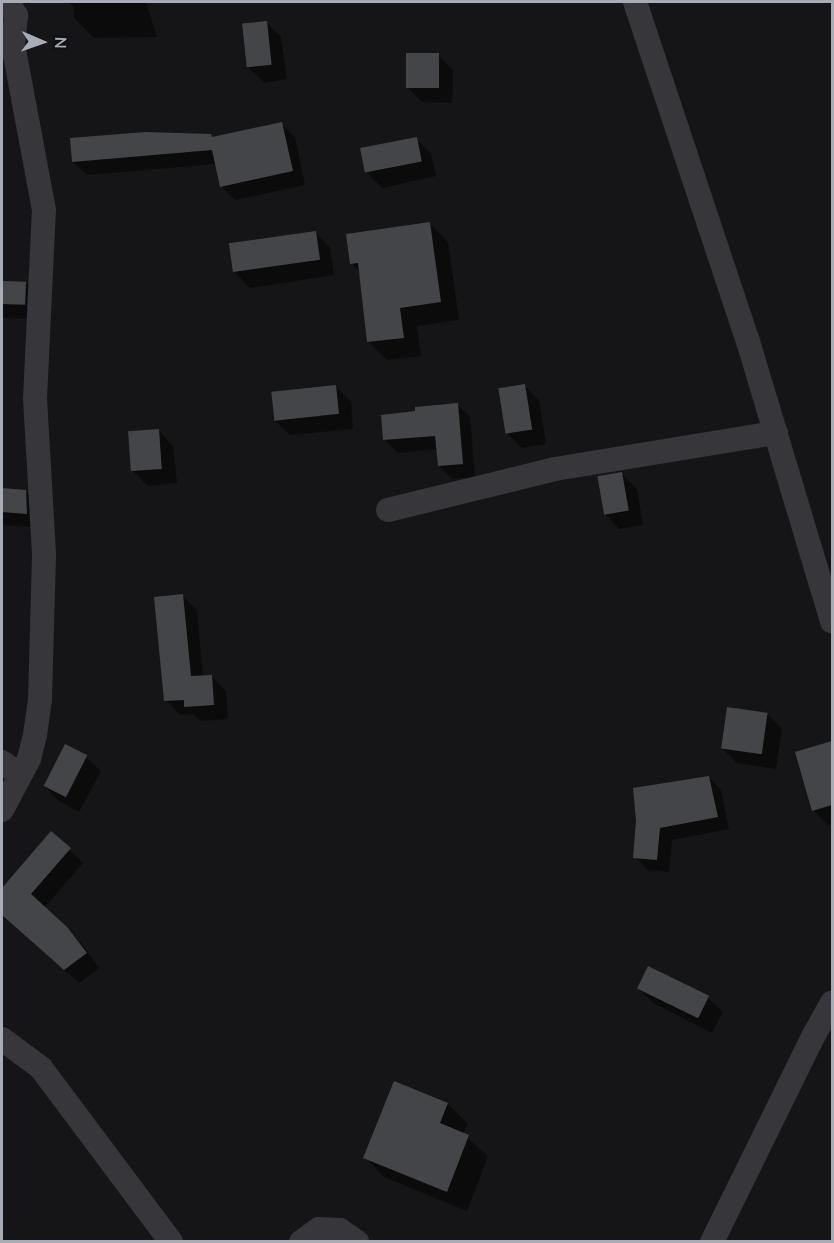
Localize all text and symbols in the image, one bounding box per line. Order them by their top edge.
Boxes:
north arrow [12,12,72,72]
text: N [49,36,71,49]

